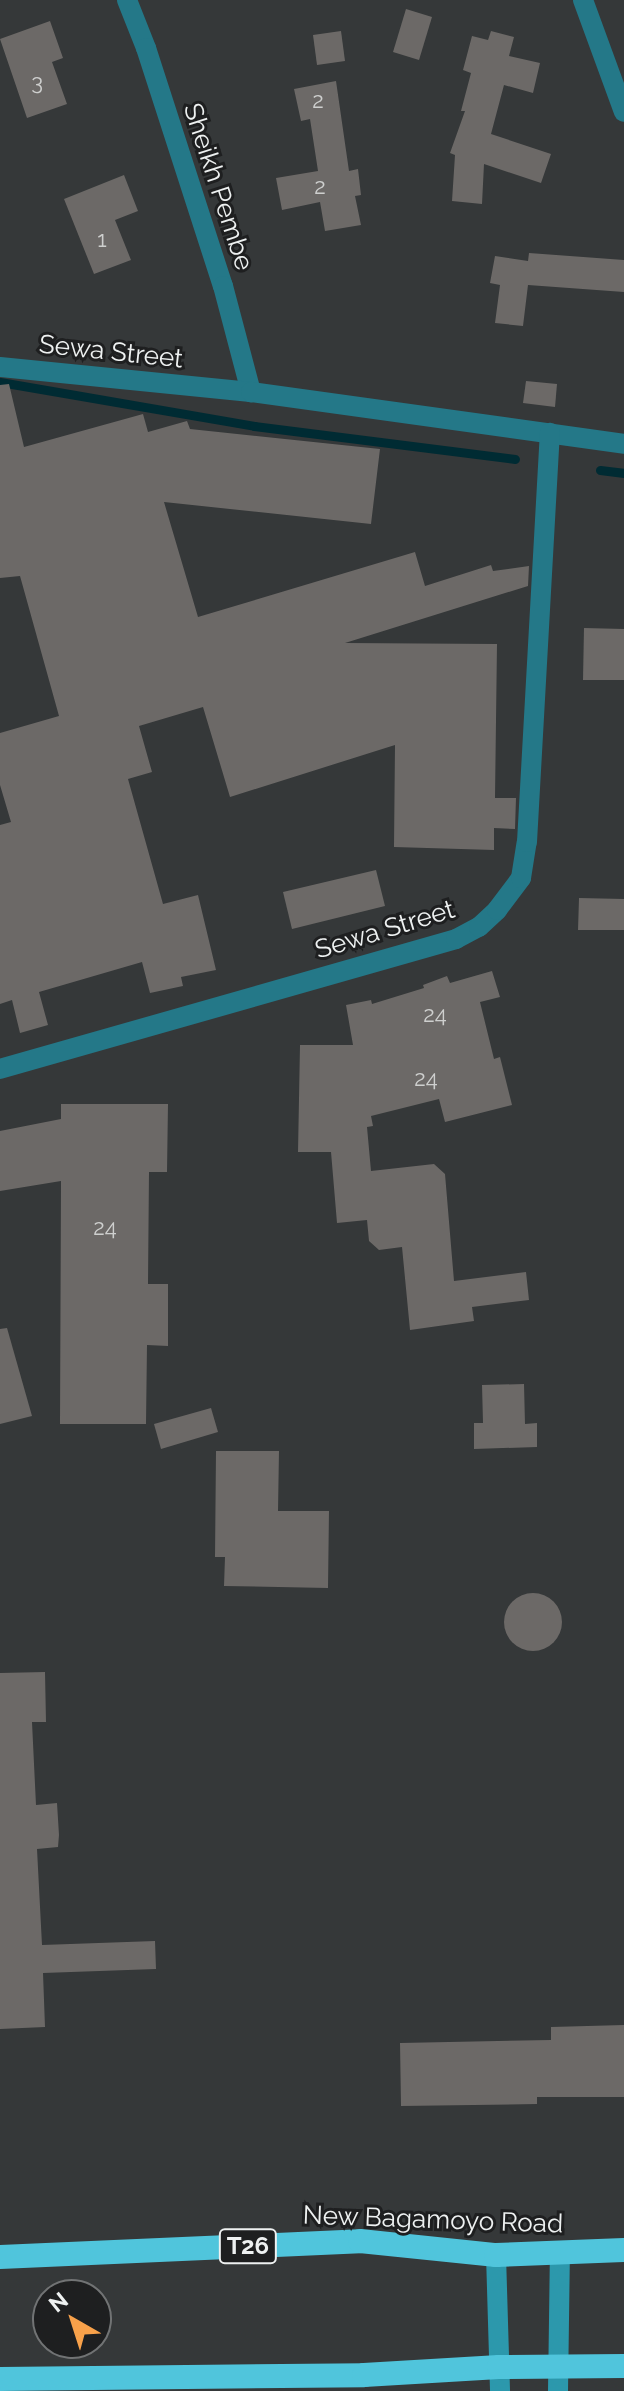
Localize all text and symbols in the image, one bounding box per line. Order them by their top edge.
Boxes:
house number: 3 [31,70,43,96]
house number: 2 [312,88,324,114]
street label: Sheikh Pembe [176,100,260,274]
house number: 2 [314,174,326,200]
house number: 1 [97,227,107,253]
street label: Sewa Street [38,329,184,375]
street label: Sewa Street [311,894,459,966]
house number: 24 [423,1002,447,1028]
house number: 24 [414,1066,438,1092]
house number: 24 [93,1215,117,1241]
street label: New Bagamoyo Road [302,2200,564,2240]
road number: T26 [218,2226,278,2266]
north arrow [32,2279,112,2359]
text: N [43,2287,73,2317]

